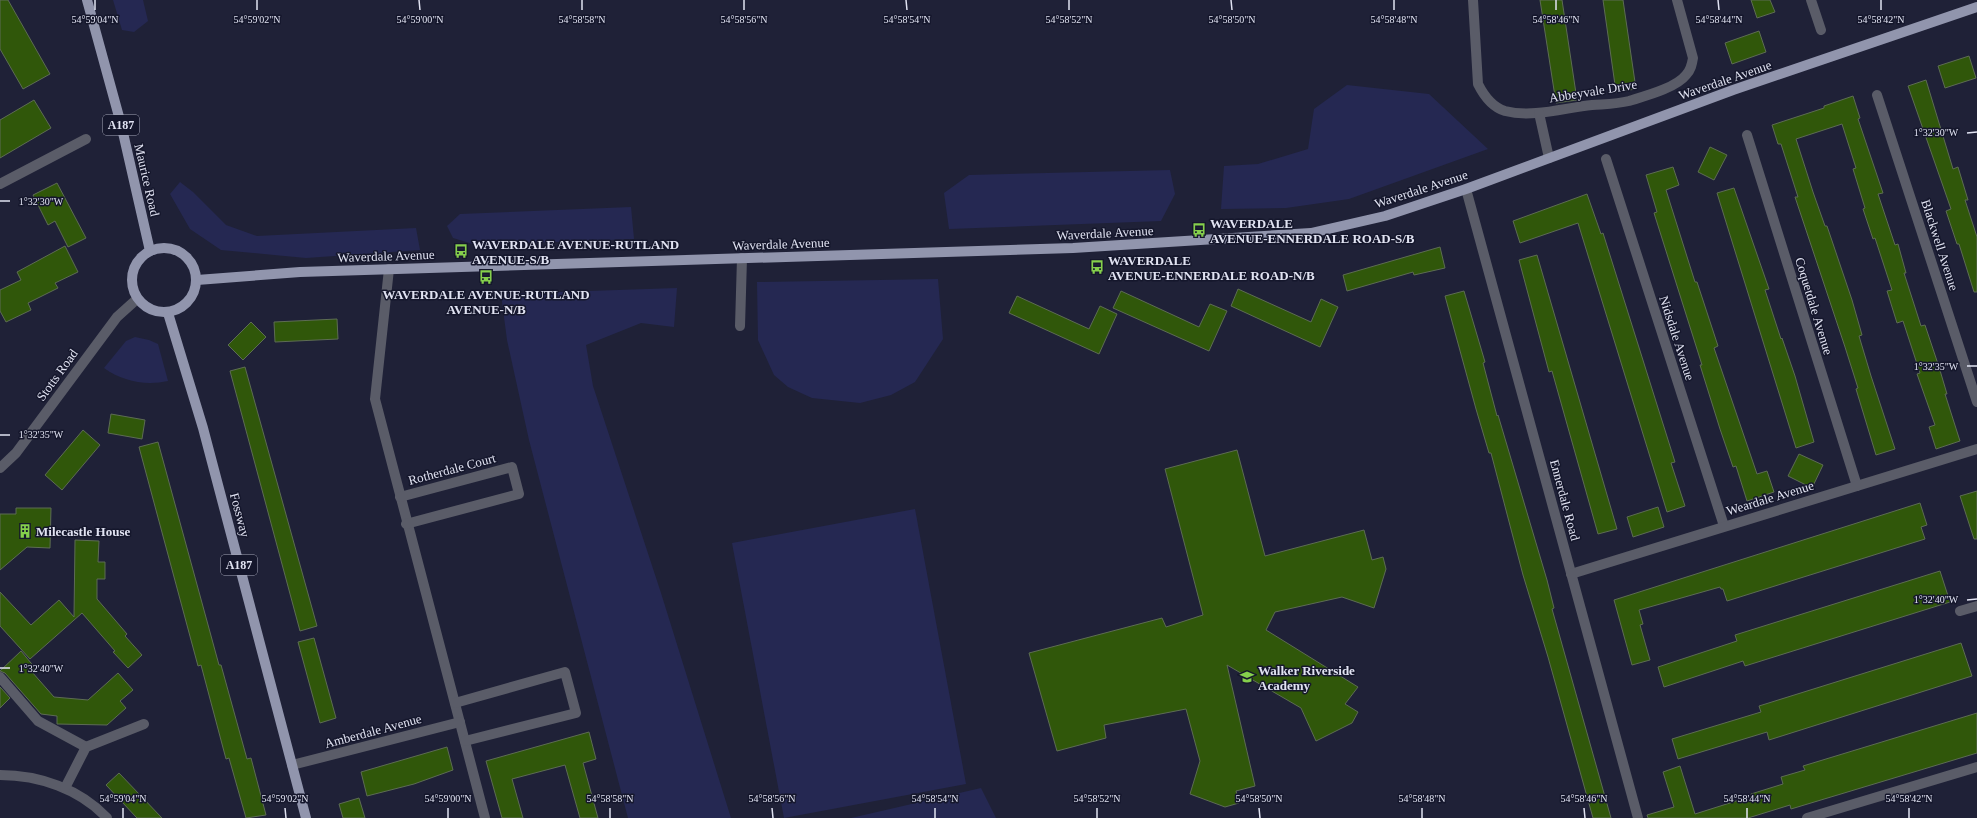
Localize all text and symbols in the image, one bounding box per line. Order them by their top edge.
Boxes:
text: 54°59'04"N [71,14,119,25]
text: 54°59'02"N [233,14,281,25]
text: 54°59'00"N [396,14,444,25]
text: 54°58'58"N [558,14,606,25]
text: 54°58'56"N [720,14,768,25]
text: 54°58'54"N [883,14,931,25]
text: 54°58'52"N [1045,14,1093,25]
text: 54°58'50"N [1208,14,1256,25]
text: 54°58'48"N [1370,14,1418,25]
text: 54°58'46"N [1532,14,1580,25]
text: 54°58'44"N [1695,14,1743,25]
text: 54°58'42"N [1857,14,1905,25]
street label: Waverdale Avenue [1677,57,1774,103]
street label: Abbeyvale Drive [1548,77,1638,105]
road number: A187 [103,115,139,135]
text: 1°32'30"W [1914,127,1959,138]
street label: Maurice Road [131,142,163,218]
street label: Waverdale Avenue [1372,167,1470,211]
text: 1°32'30"W [19,196,64,207]
street label: Blackwell Avenue [1918,198,1962,293]
place label: WAVERDALE AVENUE-ENNERDALE ROAD-S/B [1210,216,1415,246]
bus stop icon: WAVERDALE AVENUE-ENNERDALE ROAD-S/B [1191,222,1207,238]
street label: Waverdale Avenue [1056,223,1154,243]
street label: Waverdale Avenue [732,235,830,253]
place label: WAVERDALE AVENUE-RUTLAND AVENUE-S/B [472,237,679,267]
bus stop icon: WAVERDALE AVENUE-RUTLAND AVENUE-S/B [453,243,469,259]
street label: Waverdale Avenue [337,247,435,265]
place label: WAVERDALE AVENUE-ENNERDALE ROAD-N/B [1108,253,1315,283]
street label: Coquetdale Avenue [1792,255,1836,357]
bus stop icon: WAVERDALE AVENUE-ENNERDALE ROAD-N/B [1089,259,1105,275]
bus stop icon: WAVERDALE AVENUE-RUTLAND AVENUE-N/B [478,269,494,285]
place label: WAVERDALE AVENUE-RUTLAND AVENUE-N/B [382,287,590,317]
street label: Nidsdale Avenue [1656,294,1698,382]
street label: Stotts Road [33,346,81,404]
text: 1°32'35"W [1914,361,1959,372]
text: 1°32'35"W [19,429,64,440]
street label: Rotherdale Court [407,450,498,488]
street label: Ennerdale Road [1547,458,1583,543]
street label: Weardale Avenue [1724,477,1816,518]
street label: Fossway [227,491,253,539]
building icon: Milecastle House [17,523,33,539]
place label: Milecastle House [36,524,130,539]
road number: A187 [221,555,257,575]
text: 1°32'40"W [1914,594,1959,605]
text: 1°32'40"W [19,663,64,674]
place label: Walker Riverside Academy [1258,663,1355,693]
school or university icon: Walker Riverside Academy [1239,669,1255,685]
street label: Amberdale Avenue [323,711,423,751]
text: 54°59'04"N [99,793,147,804]
text: 54°59'02"N [261,793,309,804]
text: 54°59'00"N [424,793,472,804]
text: 54°58'58"N [586,793,634,804]
text: 54°58'56"N [748,793,796,804]
text: 54°58'54"N [911,793,959,804]
text: 54°58'52"N [1073,793,1121,804]
text: 54°58'50"N [1235,793,1283,804]
text: 54°58'48"N [1398,793,1446,804]
text: 54°58'46"N [1560,793,1608,804]
text: 54°58'44"N [1723,793,1771,804]
text: 54°58'42"N [1885,793,1933,804]

